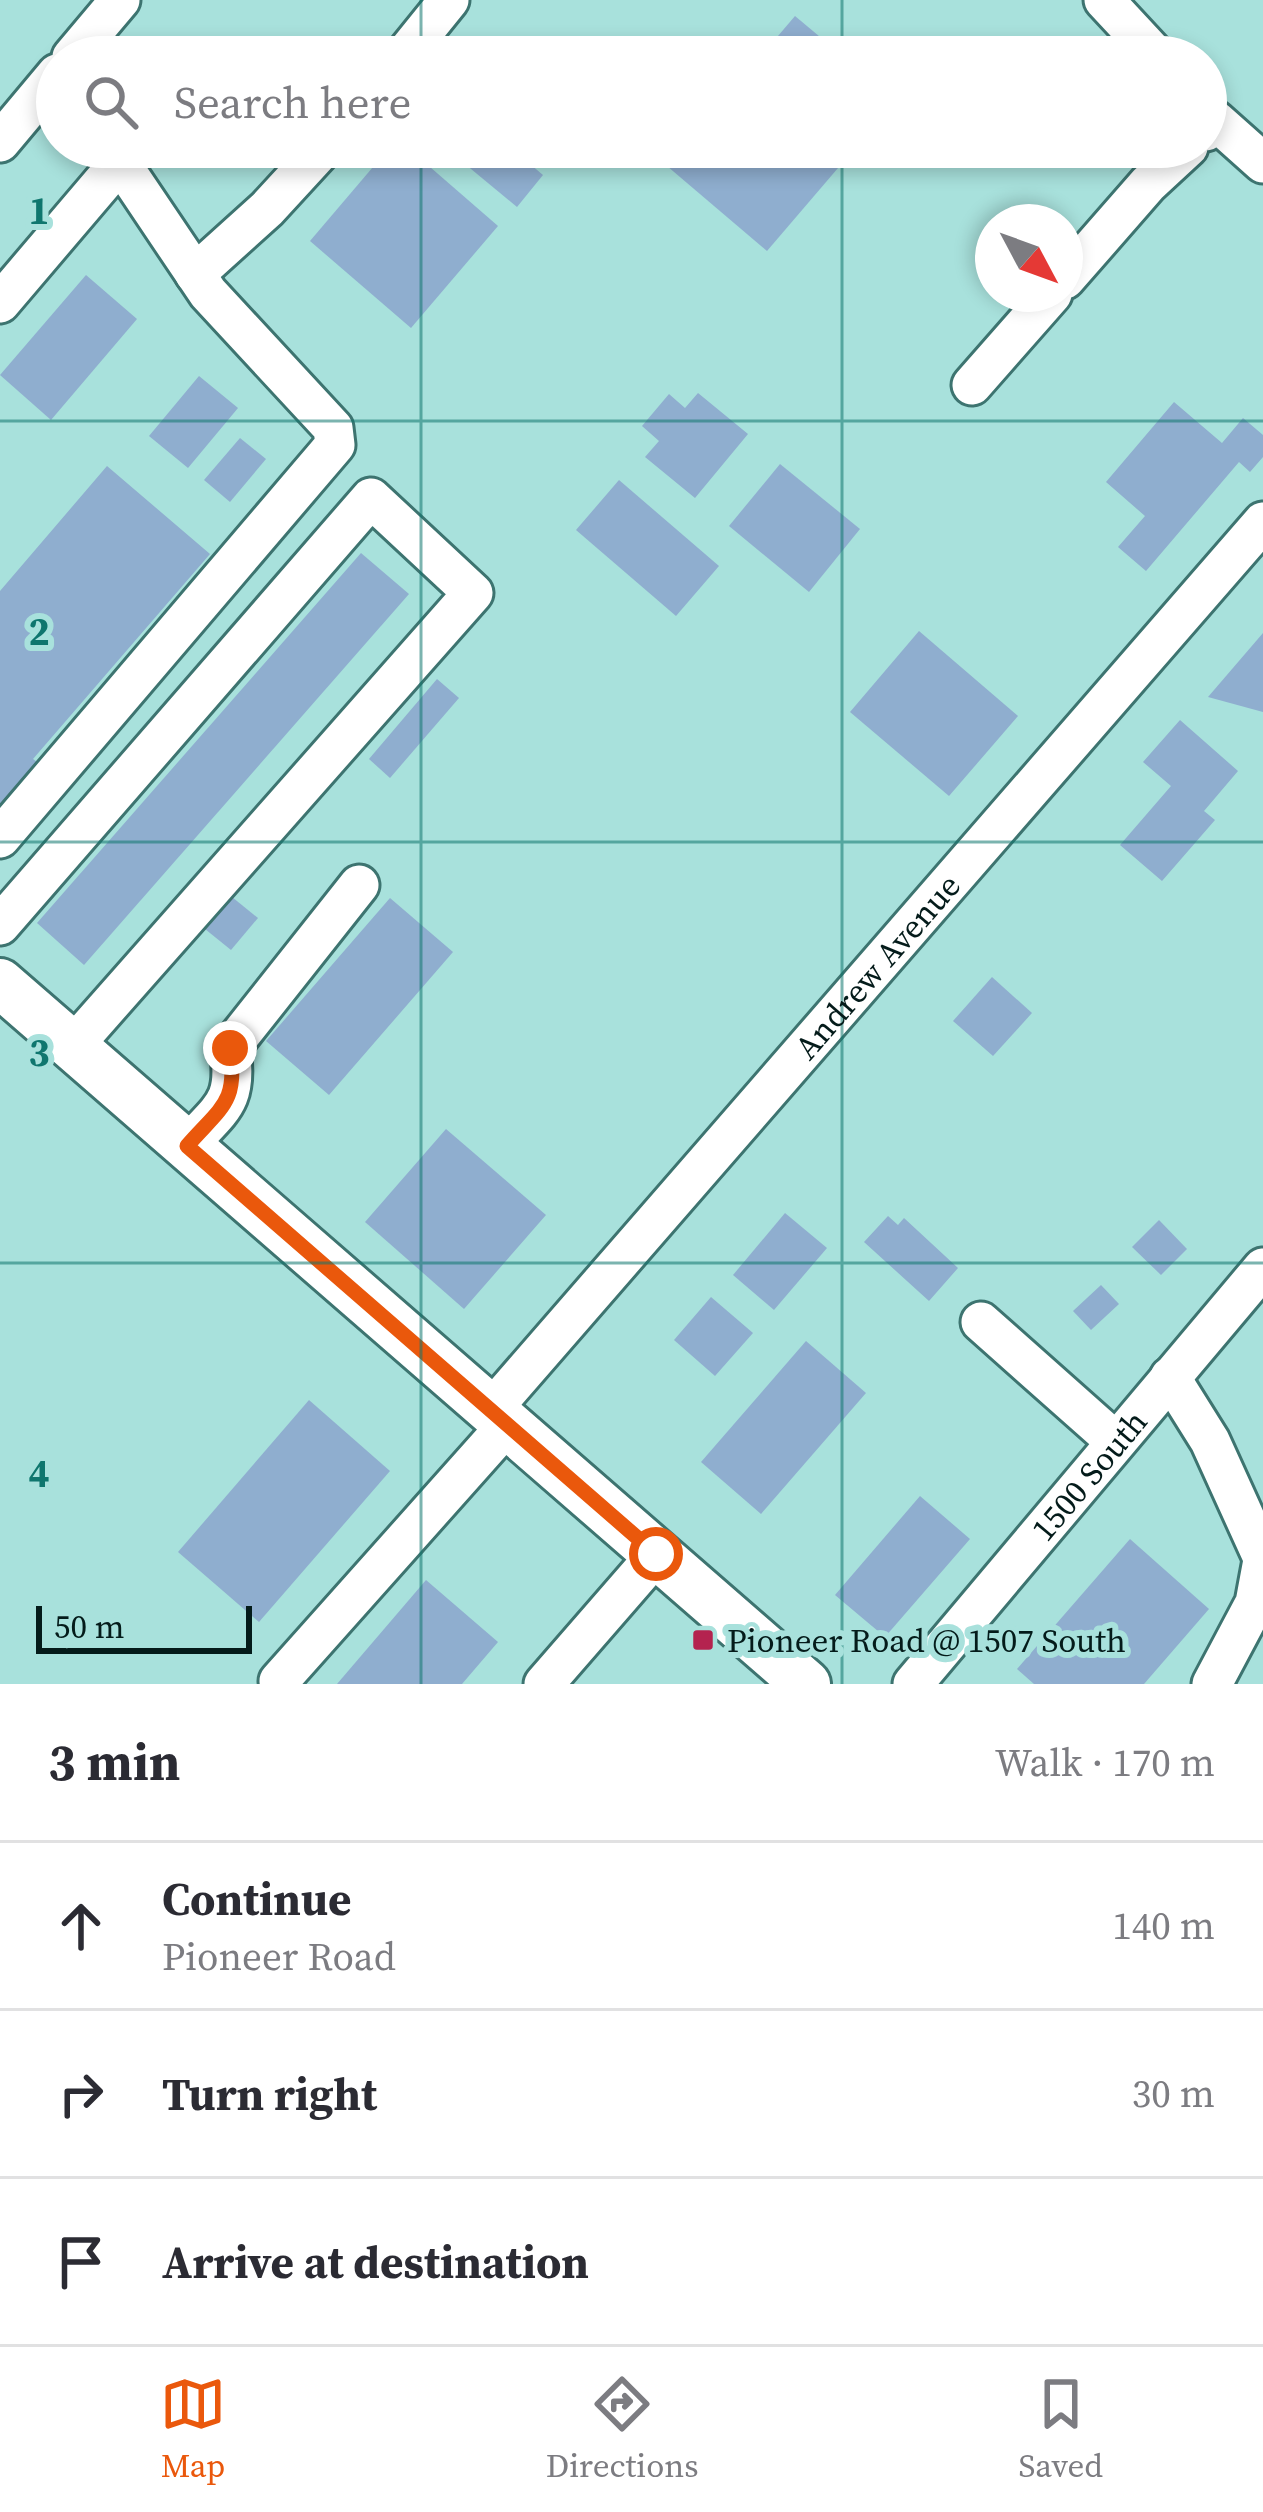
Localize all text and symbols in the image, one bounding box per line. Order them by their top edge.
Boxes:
search box [36,36,1227,168]
icon: search [78,69,144,135]
text: Search here [174,71,411,133]
text: 1 [28,184,50,237]
north arrow [975,204,1083,312]
text: 2 [28,605,50,658]
street label: Andrew Avenue [784,864,970,1069]
route end [203,1021,257,1075]
text: 3 [28,1026,50,1079]
street label: 1500 South [1021,1400,1157,1550]
text: 4 [28,1447,50,1500]
route start [629,1527,683,1581]
scale bar [36,1600,252,1653]
text: 50 m [54,1604,124,1649]
place label: Pioneer Road @ 1507 South [727,1618,1126,1663]
marker: Pioneer Road @ 1507 South [690,1627,716,1653]
text: 3 min [48,1727,180,1797]
text: Walk · 170 m [995,1736,1215,1789]
text: Continue [162,1868,351,1930]
icon: ahead [48,1893,114,1959]
text: 140 m [1112,1899,1215,1952]
text: Pioneer Road [162,1930,396,1983]
icon: right [48,2061,114,2127]
text: Turn right [162,2063,377,2125]
text: 30 m [1132,2067,1215,2120]
icon: arrive [48,2229,114,2295]
text: Arrive at destination [162,2231,589,2293]
tab: Map [160,2371,226,2488]
tab: Directions [546,2371,699,2488]
tab: Saved [1018,2371,1103,2488]

